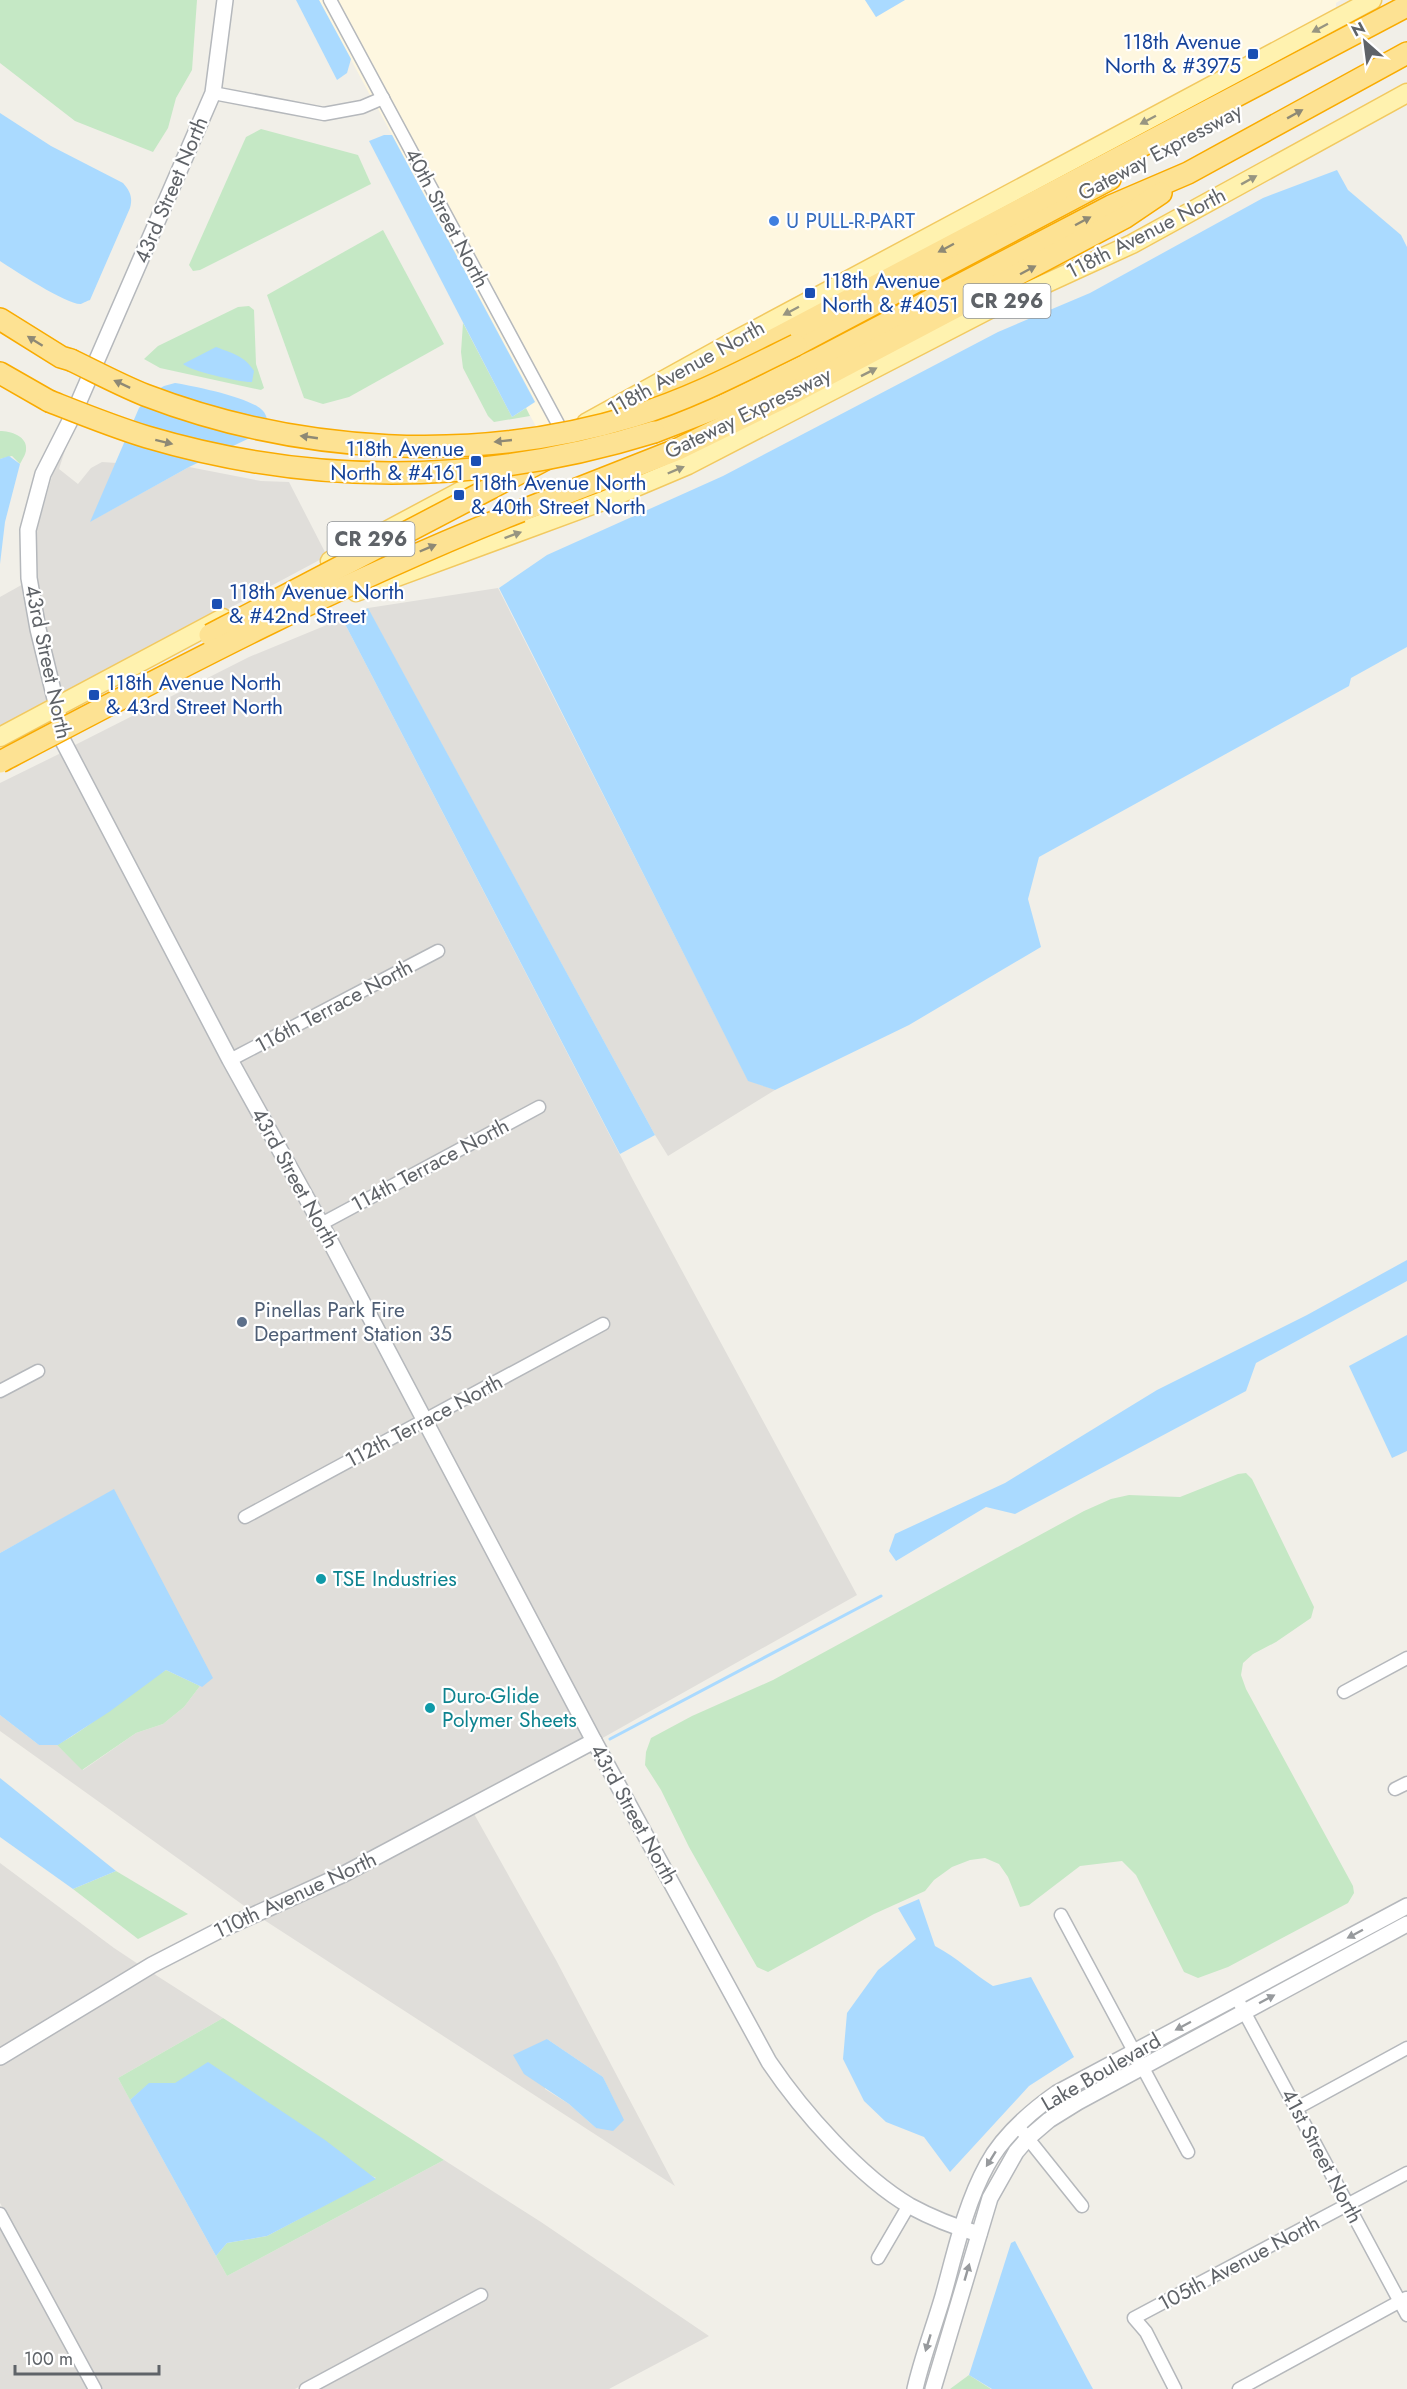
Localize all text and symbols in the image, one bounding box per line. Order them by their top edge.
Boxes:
north arrow [1335,12,1395,72]
text: N [1347,16,1369,42]
one-way arrow [1311,23,1328,33]
place label: 118th Avenue North & #3975 [1105,27,1241,81]
marker: 118th Avenue North & #3975 [1246,47,1260,61]
street label: Gateway Expressway [1073,96,1248,208]
one-way arrow [1287,109,1304,119]
street label: 43rd Street North [127,112,215,268]
one-way arrow [1140,115,1157,125]
street label: 40th Street North [397,143,497,293]
one-way arrow [1241,175,1258,185]
street label: 118th Avenue North [1061,180,1231,286]
place label: U PULL-R-PART [786,206,915,236]
marker: U PULL-R-PART [767,214,781,228]
one-way arrow [1075,216,1092,226]
one-way arrow [938,243,955,253]
one-way arrow [1020,265,1037,275]
place label: 118th Avenue North & #4051 [822,266,959,320]
road number: CR 296 [964,284,1050,318]
marker: 118th Avenue North & #4051 [803,286,817,300]
one-way arrow [782,306,799,316]
street label: 118th Avenue North [602,312,770,424]
one-way arrow [27,335,43,346]
street label: Gateway Expressway [660,359,837,466]
one-way arrow [860,367,877,376]
one-way arrow [113,380,130,389]
one-way arrow [299,433,318,442]
place label: 118th Avenue North & #4161 [330,434,464,488]
one-way arrow [154,437,173,447]
one-way arrow [494,437,513,446]
marker: 118th Avenue North & #4161 [469,454,483,468]
one-way arrow [668,465,686,475]
place label: 118th Avenue North & 40th Street North [471,468,646,522]
marker: 118th Avenue North & 40th Street North [452,488,466,502]
road number: CR 296 [328,522,415,556]
one-way arrow [504,529,522,539]
one-way arrow [419,543,437,552]
place label: 118th Avenue North & #42nd Street [229,577,404,631]
street label: 43rd Street North [17,582,79,742]
marker: 118th Avenue North & #42nd Street [210,597,224,611]
place label: 118th Avenue North & 43rd Street North [106,668,283,722]
marker: 118th Avenue North & 43rd Street North [87,688,101,702]
street label: 116th Terrace North [250,952,418,1060]
street label: 43rd Street North [244,1102,346,1254]
street label: 114th Terrace North [346,1111,514,1219]
place label: Pinellas Park Fire Department Station 35 [254,1295,452,1349]
marker: Pinellas Park Fire Department Station 35 [235,1315,249,1329]
street label: 112th Terrace North [340,1367,508,1475]
place label: TSE Industries [333,1564,457,1594]
marker: TSE Industries [314,1572,328,1586]
place label: Duro-Glide Polymer Sheets [442,1681,577,1735]
marker: Duro-Glide Polymer Sheets [423,1701,437,1715]
street label: 43rd Street North [583,1738,685,1890]
street label: 110th Avenue North [209,1844,381,1946]
one-way arrow [1347,1929,1364,1939]
one-way arrow [1258,1994,1275,2004]
one-way arrow [1175,2021,1192,2031]
street label: Lake Boulevard [1036,2026,1166,2118]
street label: 41st Street North [1274,2083,1370,2229]
one-way arrow [986,2151,997,2167]
street label: 105th Avenue North [1153,2208,1325,2318]
one-way arrow [963,2263,972,2281]
one-way arrow [923,2334,933,2352]
scale bar [15,2338,159,2376]
text: 100 m [24,2346,73,2372]

